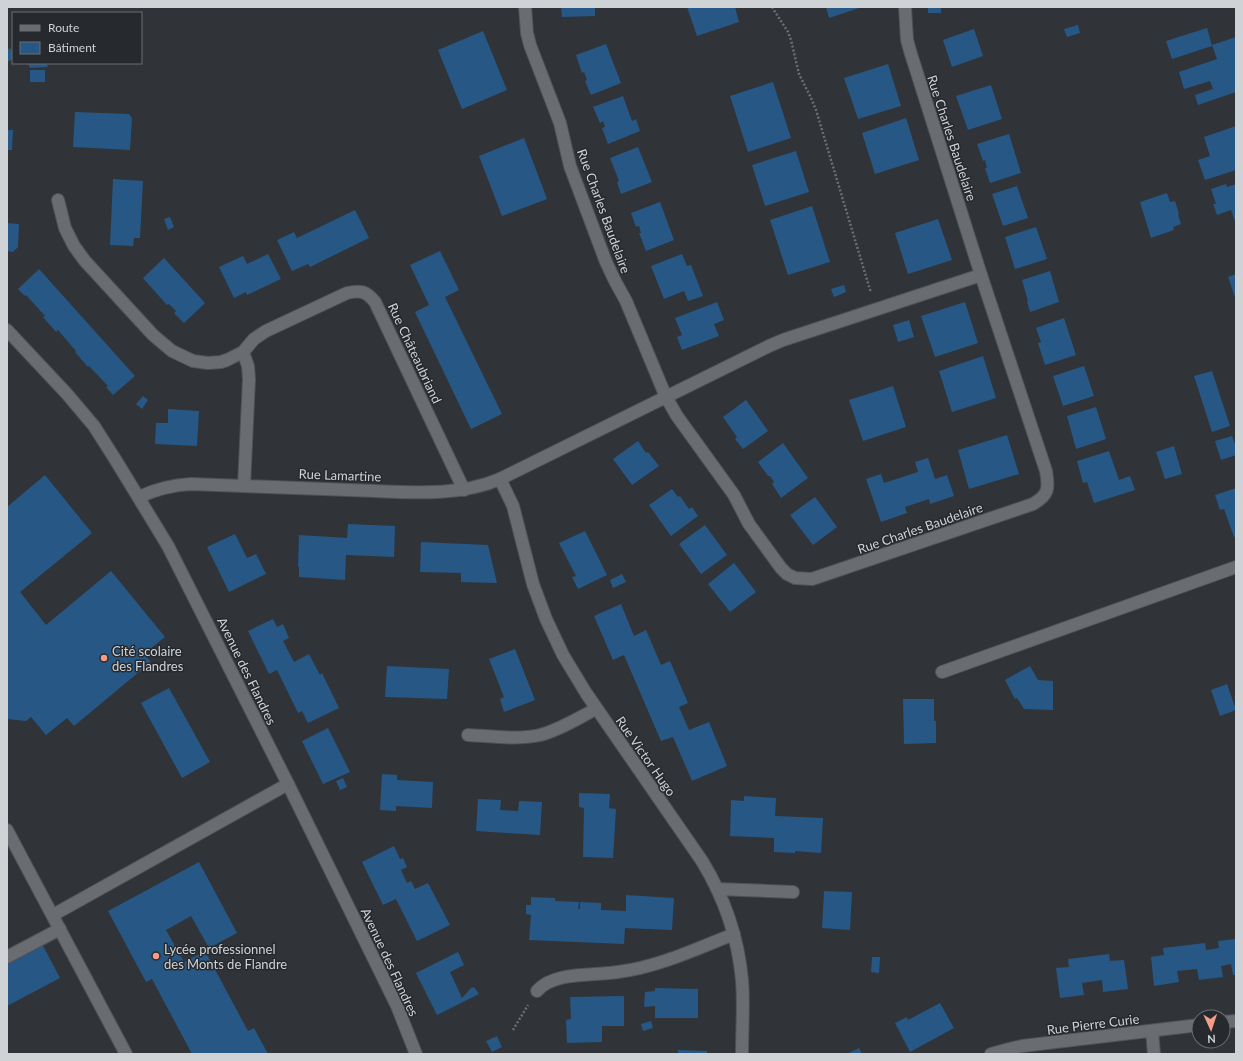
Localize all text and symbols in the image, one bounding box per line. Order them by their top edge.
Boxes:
legend [12,12,142,64]
text: Route [48,20,79,35]
text: Bâtiment [48,40,97,55]
street label: Rue Charles Baudelaire [924,73,980,203]
street label: Rue Charles Baudelaire [574,146,634,276]
street label: Rue Châteaubriand [385,300,445,406]
street label: Rue Lamartine [299,466,382,484]
street label: Rue Charles Baudelaire [855,499,985,557]
street label: Avenue des Flandres [214,615,280,728]
place label: Cité scolaire des Flandres [112,643,184,674]
marker: Cité scolaire des Flandres [99,653,109,663]
street label: Rue Victor Hugo [613,713,679,799]
street label: Avenue des Flandres [358,905,422,1019]
place label: Lycée professionnel des Monts de Flandre [164,941,287,972]
marker: Lycée professionnel des Monts de Flandre [151,951,161,961]
north arrow [1191,1009,1231,1049]
street label: Rue Pierre Curie [1046,1010,1140,1038]
text: N [1207,1033,1216,1046]

